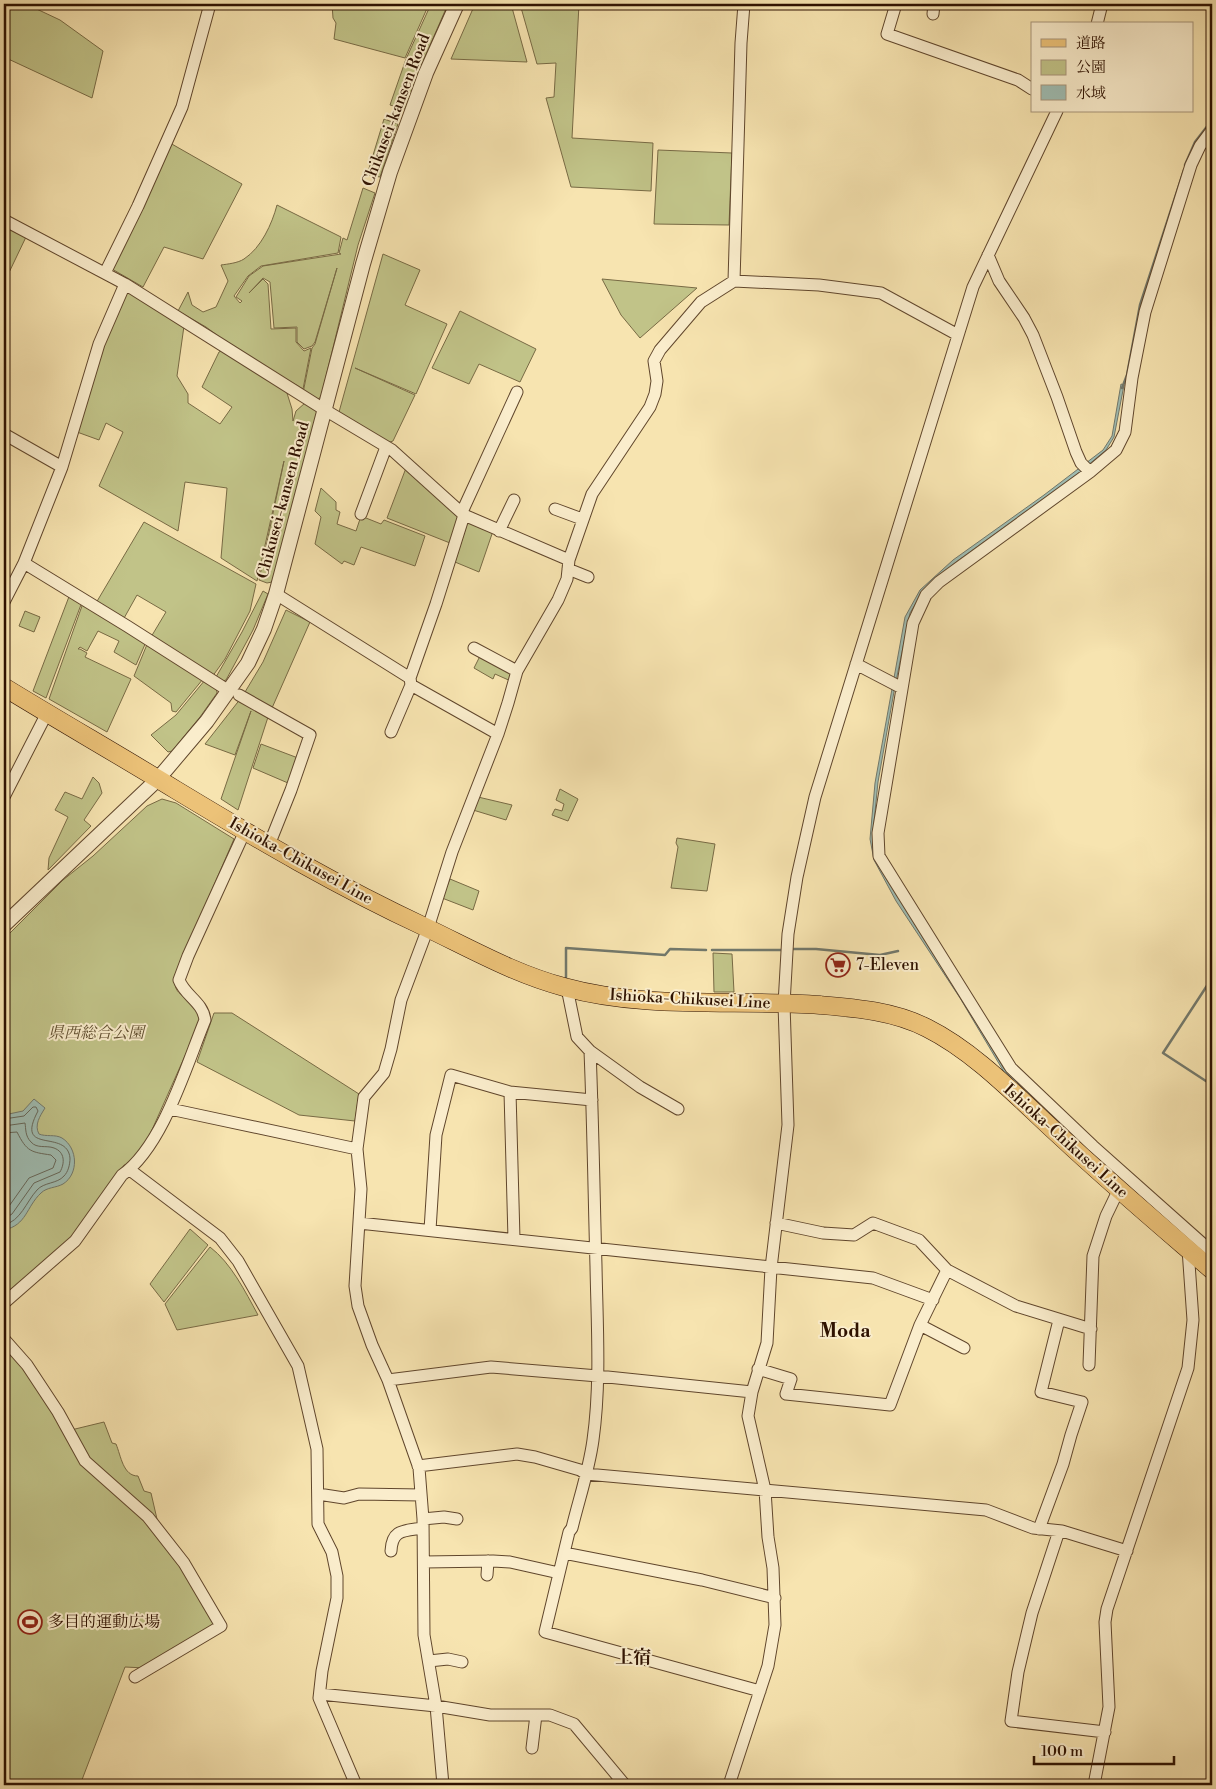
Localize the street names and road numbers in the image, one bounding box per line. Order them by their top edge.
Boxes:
street label: Chikusei-kansen Road [358,31,434,189]
street label: Chikusei-kansen Road [252,419,314,581]
street label: Ishioka-Chikusei Line [226,813,376,909]
street label: Ishioka-Chikusei Line [609,985,771,1013]
street label: Ishioka-Chikusei Line [999,1080,1133,1202]

